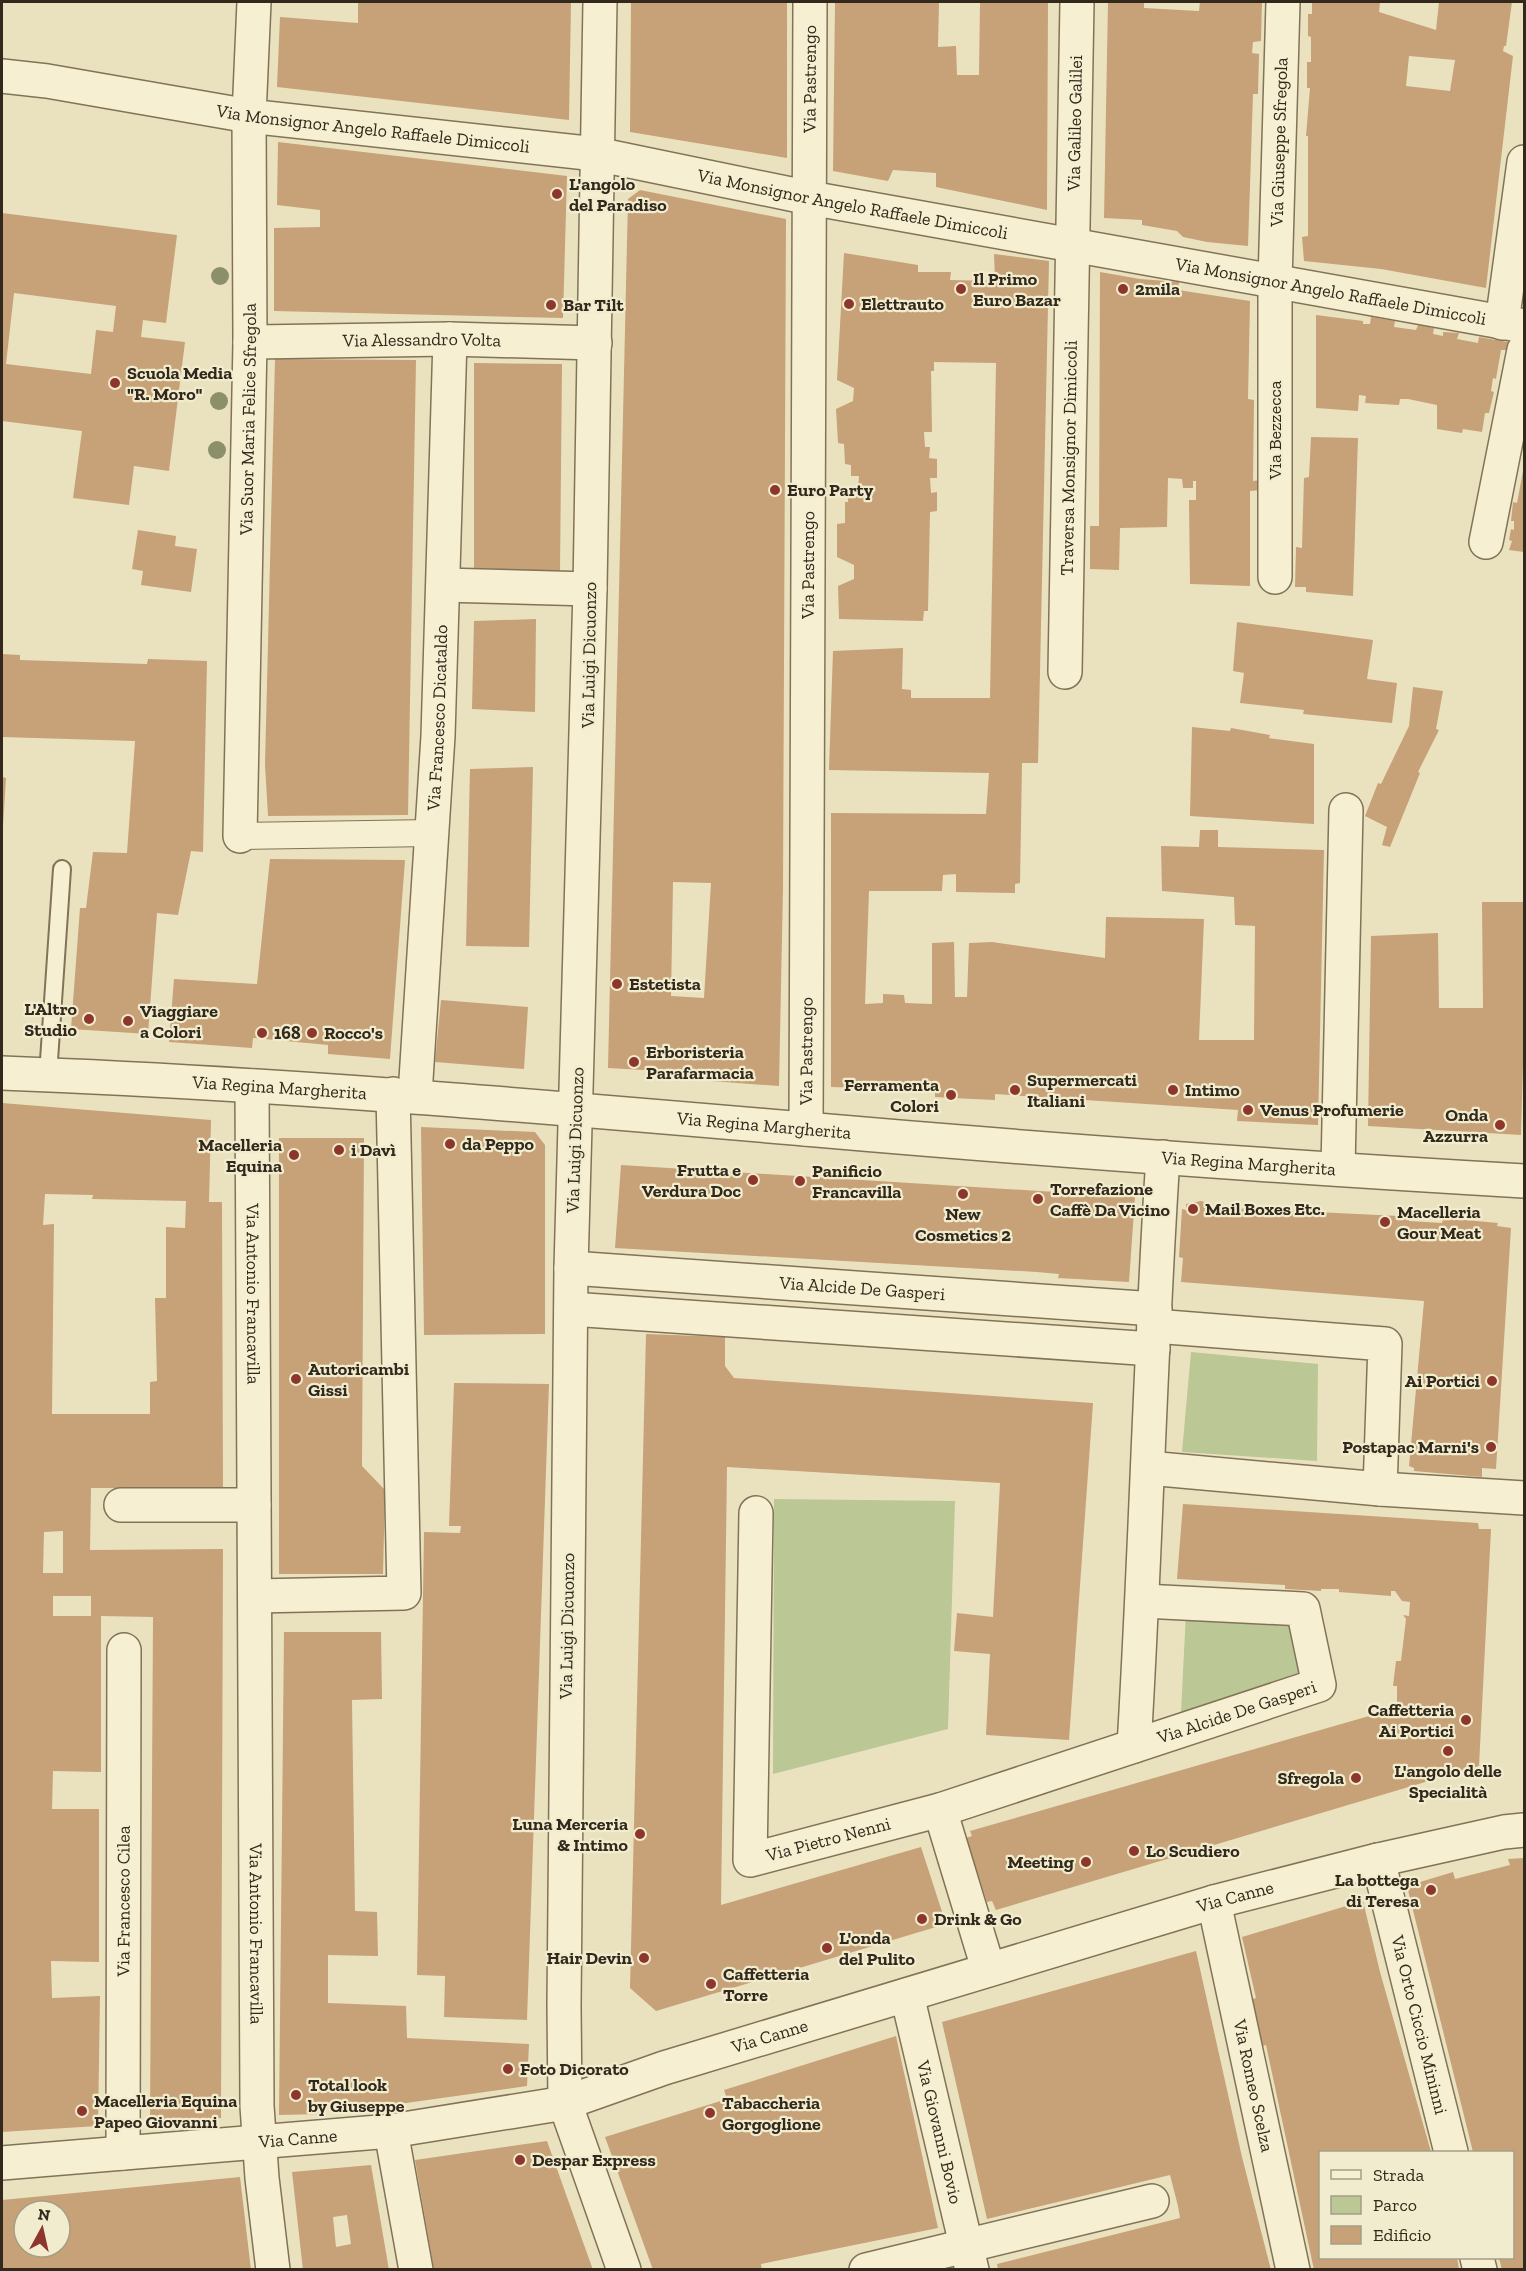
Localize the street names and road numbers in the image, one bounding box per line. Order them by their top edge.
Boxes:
street label: Via Pastrengo [799,25,821,134]
street label: Via Galileo Galilei [1063,55,1087,192]
street label: Via Giuseppe Sfregola [1266,57,1292,228]
street label: Via Monsignor Angelo Raffaele Dimiccoli [214,99,531,158]
street label: Via Monsignor Angelo Raffaele Dimiccoli [695,164,1010,244]
street label: Via Monsignor Angelo Raffaele Dimiccoli [1173,253,1488,330]
street label: Via Suor Maria Felice Sfregola [235,303,261,536]
street label: Via Alessandro Volta [342,328,502,352]
street label: Traversa Monsignor Dimiccoli [1056,340,1082,576]
street label: Via Bezzecca [1264,380,1286,480]
street label: Via Pastrengo [797,511,819,620]
street label: Via Luigi Dicuonzo [577,582,601,729]
street label: Via Francesco Dicataldo [422,624,452,812]
street label: Via Pastrengo [795,997,817,1106]
street label: Via Luigi Dicuonzo [561,1067,589,1214]
street label: Via Regina Margherita [191,1071,368,1104]
street label: Via Regina Margherita [675,1107,853,1144]
street label: Via Regina Margherita [1160,1146,1337,1180]
street label: Via Antonio Francavilla [242,1202,264,1385]
street label: Via Alcide De Gasperi [778,1272,946,1305]
street label: Via Luigi Dicuonzo [555,1553,579,1700]
street label: Via Alcide De Gasperi [1153,1676,1319,1749]
street label: Via Pietro Nenni [763,1813,893,1867]
street label: Via Francesco Cilea [112,1825,135,1977]
street label: Via Antonio Francavilla [245,1842,268,2025]
street label: Via Canne [1193,1876,1276,1918]
street label: Via Orto Ciccio Mininni [1386,1932,1452,2117]
street label: Via Canne [728,2014,811,2058]
street label: Via Romeo Scelza [1228,2017,1278,2154]
street label: Via Giovanni Bovio [912,2057,967,2206]
street label: Via Canne [257,2124,338,2153]

